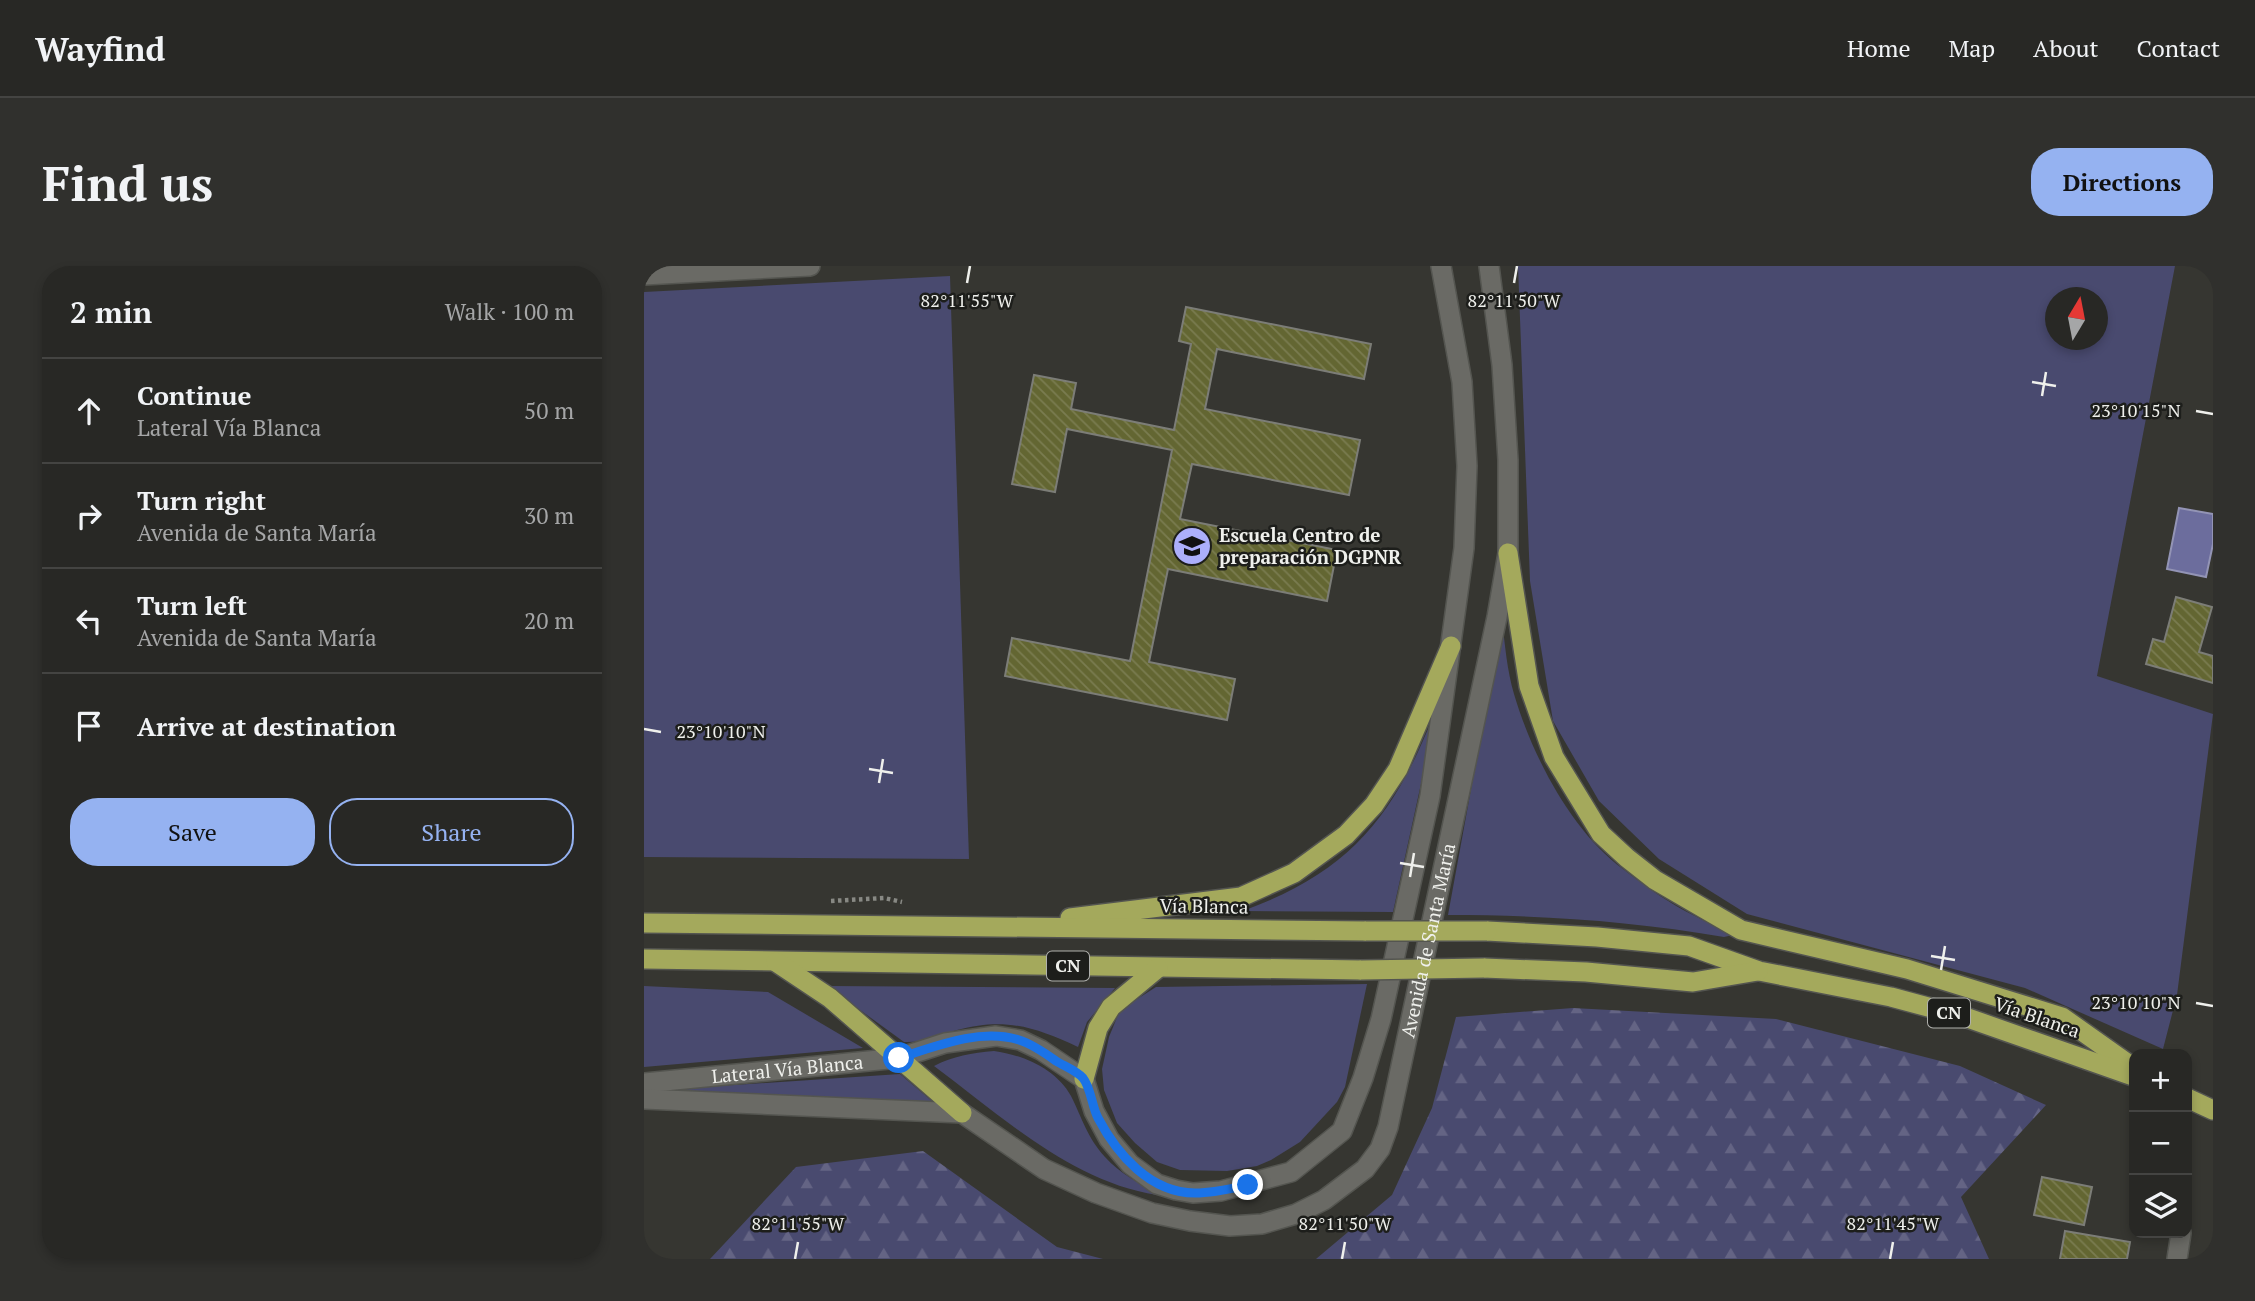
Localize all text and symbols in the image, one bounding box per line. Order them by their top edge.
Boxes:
text: Wayfind [35,27,165,70]
text: Home [1847,32,1911,64]
text: Map [1949,32,1995,64]
text: About [2033,32,2099,64]
text: Contact [2137,32,2220,64]
button: Directions [2031,148,2213,216]
text: Find us [42,150,213,215]
north arrow [2045,287,2108,350]
text: 82°11'55"W [921,288,1014,312]
text: 82°11'50"W [1468,288,1561,312]
text: 2 min [70,292,152,332]
text: Walk · 100 m [445,296,574,327]
text: Continue [137,378,251,412]
icon: ahead [70,392,108,430]
text: 50 m [524,395,574,426]
text: 23°10'15"N [2091,398,2181,422]
text: Lateral Vía Blanca [137,412,321,443]
text: Turn right [137,483,266,517]
icon: right [70,497,108,535]
text: 30 m [524,500,574,531]
text: Avenida de Santa María [137,517,377,548]
place label: Escuela Centro de preparación DGPNR [1219,522,1402,569]
school or university icon: Escuela Centro de preparación DGPNR [1171,525,1213,567]
text: Turn left [137,588,247,622]
icon: left [70,602,108,640]
text: 20 m [524,605,574,636]
text: Avenida de Santa María [137,622,377,653]
icon: arrive [70,707,108,745]
text: Arrive at destination [137,709,396,743]
text: 23°10'10"N [676,719,766,743]
button: Save [70,798,315,866]
button: Share [329,798,574,866]
street label: Avenida de Santa María [1394,840,1460,1040]
street label: Vía Blanca [1159,892,1249,919]
road number: CN [1047,952,1089,980]
street label: Vía Blanca [1991,990,2084,1043]
text: 23°10'10"N [2091,990,2181,1014]
road number: CN [1928,998,1970,1028]
route start [883,1042,914,1073]
street label: Lateral Vía Blanca [710,1049,865,1088]
map controls [2129,1049,2192,1238]
button: + [2129,1049,2192,1112]
button: − [2129,1112,2192,1175]
route end [1232,1169,1263,1200]
button: layers [2129,1175,2192,1238]
text: 82°11'55"W [752,1211,845,1235]
text: 82°11'50"W [1299,1211,1392,1235]
text: 82°11'45"W [1847,1211,1940,1235]

